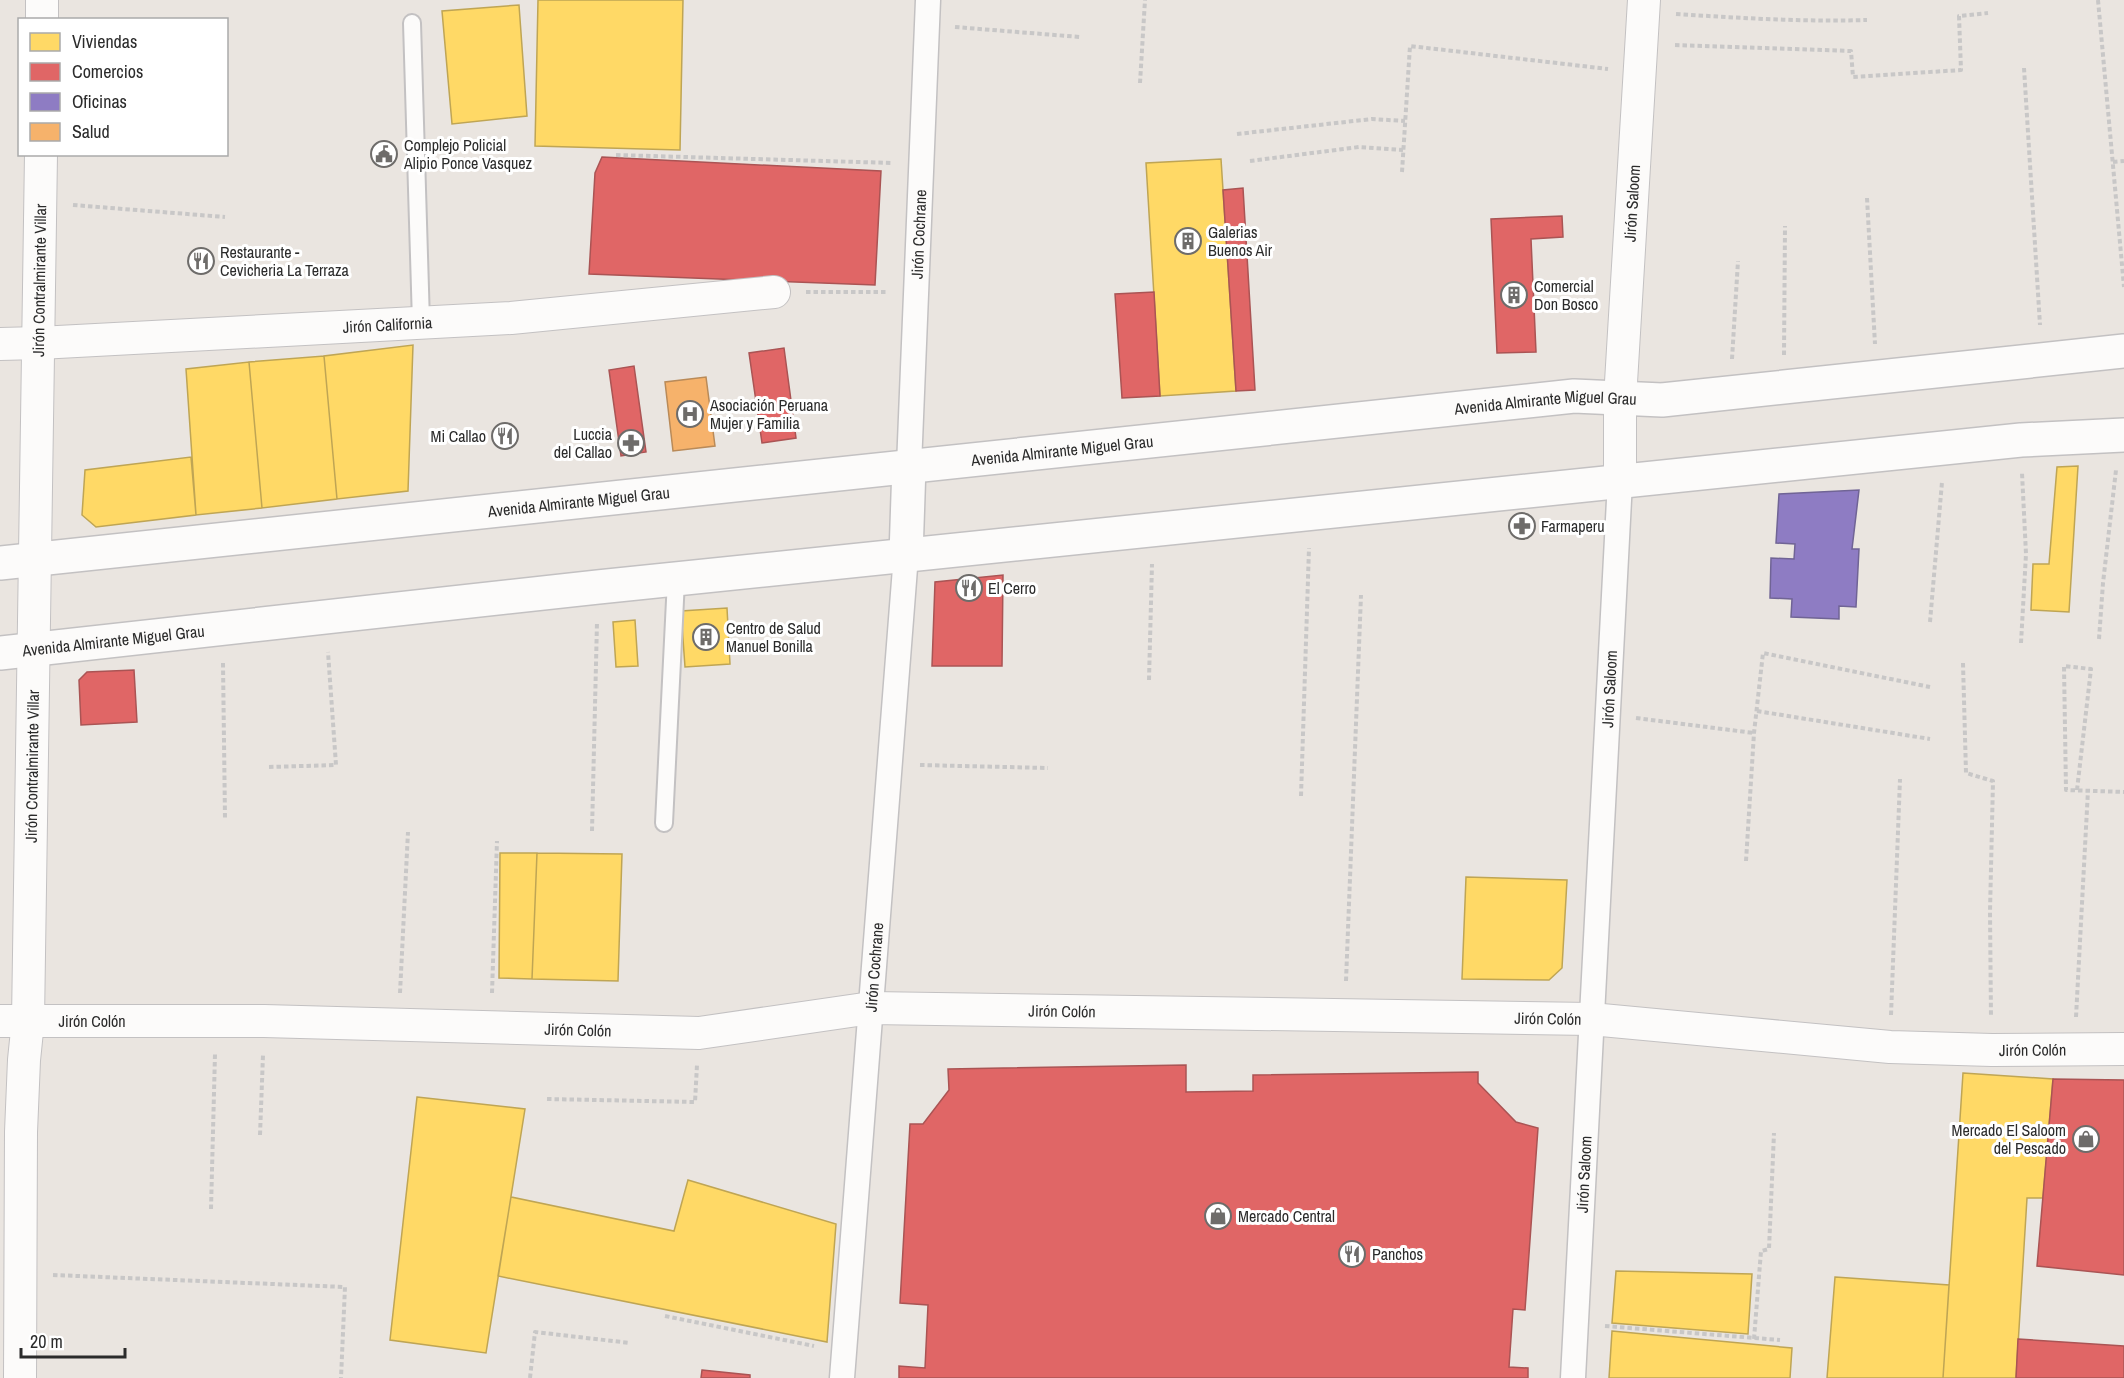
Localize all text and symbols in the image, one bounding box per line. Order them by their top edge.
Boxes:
legend [18,18,228,156]
text: Viviendas [72,29,137,54]
text: Comercios [72,59,143,84]
text: Oficinas [72,89,127,114]
text: Salud [72,119,110,144]
place label: Complejo Policial Alipio Ponce Vasquez [403,134,533,174]
public building icon: Complejo Policial Alipio Ponce Vasquez [369,139,399,169]
street label: Jirón Saloom [1618,164,1645,243]
street label: Jirón Cochrane [906,189,931,279]
street label: Jirón Contralmirante Villar [27,203,51,357]
place label: Galerias Buenos Air [1208,221,1273,261]
building icon: Galerias Buenos Air [1173,226,1203,256]
place label: Restaurante - Cevicheria La Terraza [220,241,350,281]
restaurant icon: Restaurante - Cevicheria La Terraza [186,246,216,276]
place label: Comercial Don Bosco [1534,275,1598,315]
building icon: Comercial Don Bosco [1499,280,1529,310]
street label: Jirón California [342,311,434,338]
street label: Avenida Almirante Miguel Grau [1452,385,1637,420]
place label: Asociación Peruana Mujer y Familia [709,394,829,434]
hospital icon: Asociación Peruana Mujer y Familia [675,399,705,429]
restaurant icon: Mi Callao [490,421,520,451]
place label: Luccia del Callao [554,423,613,463]
place label: Mi Callao [431,425,486,447]
pharmacy icon: Luccia del Callao [616,428,646,458]
street label: Avenida Almirante Miguel Grau [969,430,1154,471]
street label: Avenida Almirante Miguel Grau [486,481,671,522]
pharmacy icon: Farmaperu [1507,511,1537,541]
place label: Farmaperu [1541,515,1605,537]
restaurant icon: El Cerro [954,573,984,603]
place label: El Cerro [988,577,1036,599]
place label: Centro de Salud Manuel Bonilla [726,617,821,657]
street label: Avenida Almirante Miguel Grau [20,620,205,662]
building icon: Centro de Salud Manuel Bonilla [691,622,721,652]
street label: Jirón Saloom [1596,650,1622,728]
street label: Jirón Contralmirante Villar [20,689,44,843]
street label: Jirón Cochrane [859,922,888,1013]
street label: Jirón Colón [1028,999,1096,1022]
street label: Jirón Colón [1514,1007,1582,1030]
street label: Jirón Colón [58,1010,126,1032]
street label: Jirón Colón [544,1018,612,1042]
street label: Jirón Colón [1999,1038,2066,1061]
place label: Mercado El Saloom del Pescado [1952,1119,2066,1159]
shop icon: Mercado El Saloom del Pescado [2071,1124,2101,1154]
street label: Jirón Saloom [1571,1135,1597,1213]
shop icon: Mercado Central [1203,1201,1233,1231]
place label: Mercado Central [1238,1205,1335,1227]
restaurant icon: Panchos [1337,1239,1367,1269]
place label: Panchos [1372,1243,1423,1265]
scale bar [21,1321,124,1359]
text: 20 m [30,1329,63,1354]

